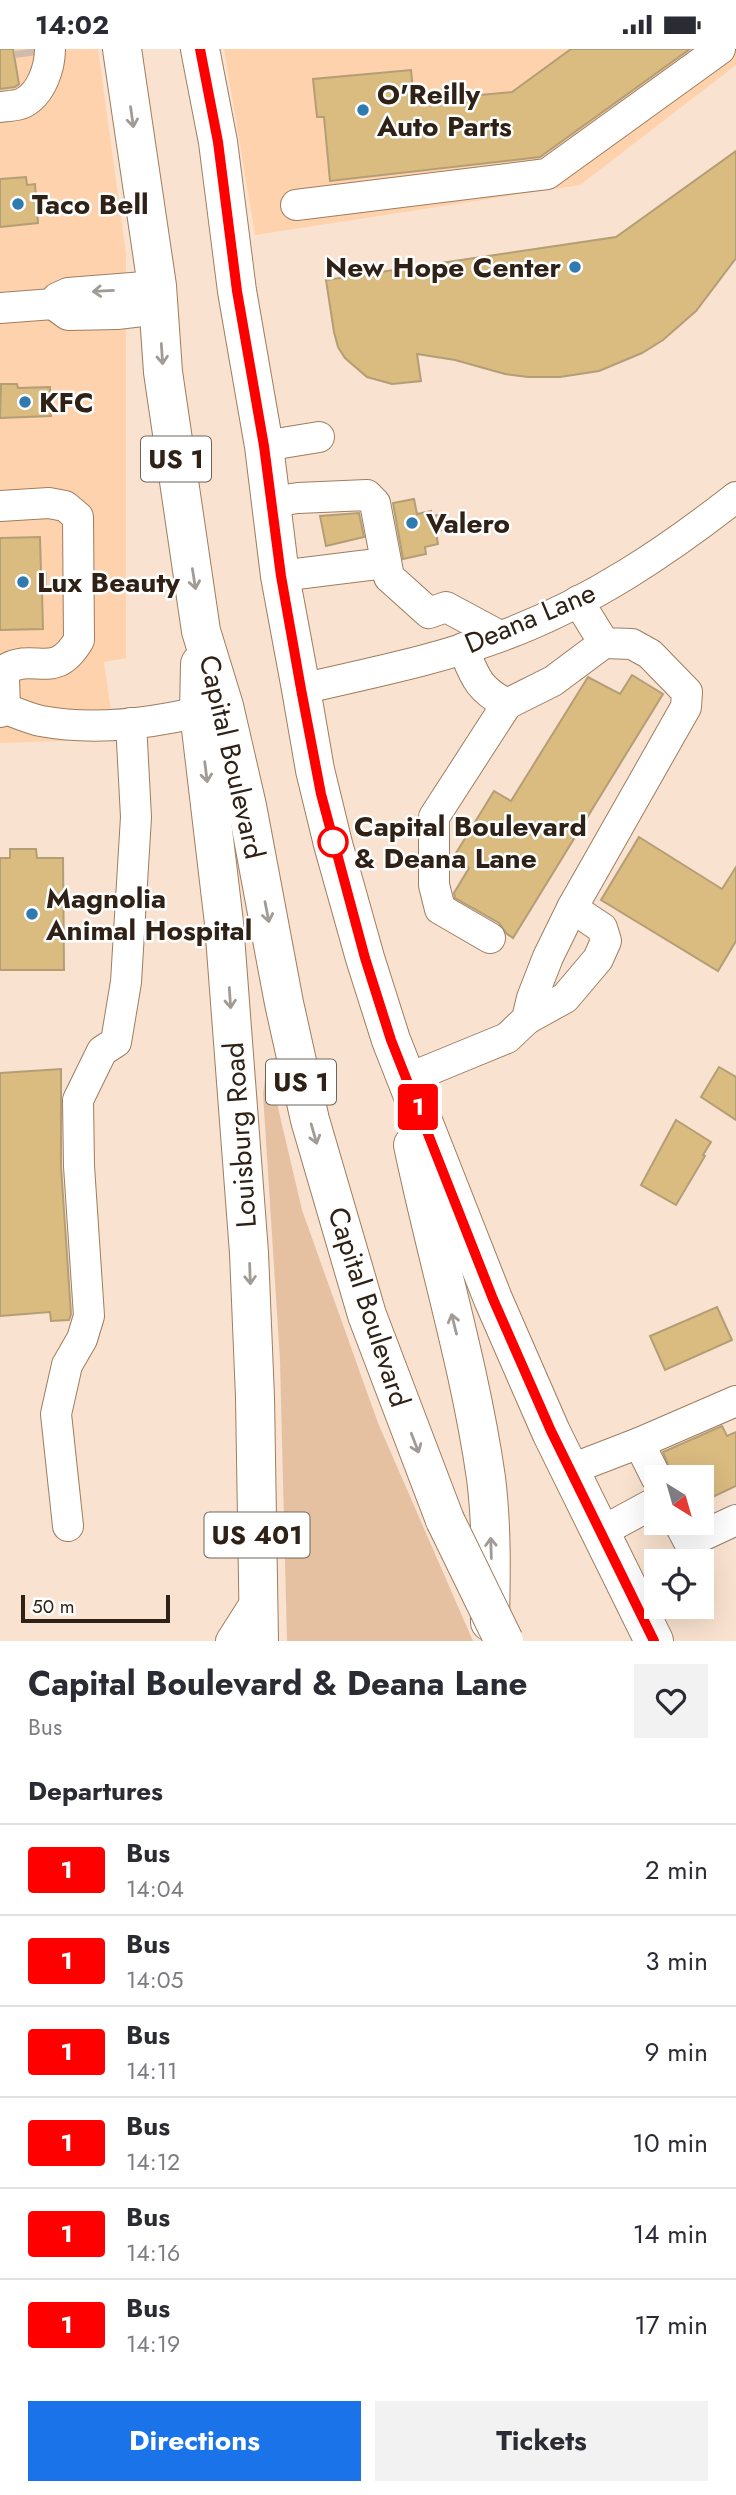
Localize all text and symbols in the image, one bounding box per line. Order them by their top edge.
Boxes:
text: 14:02 [35,6,109,44]
place label: O'Reilly Auto Parts [376,74,512,147]
marker: O'Reilly Auto Parts [355,102,371,118]
one-way arrow [126,105,139,127]
place label: Taco Bell [32,184,149,225]
marker: Taco Bell [10,196,26,212]
place label: New Hope Center [325,247,561,288]
marker: New Hope Center [567,259,583,275]
one-way arrow [92,284,115,297]
one-way arrow [156,342,169,365]
place label: KFC [39,382,94,423]
marker: KFC [17,394,33,410]
road number: US 1 [141,437,211,481]
place label: Valero [425,503,510,544]
marker: Valero [404,515,420,531]
place label: Lux Beauty [37,562,180,603]
one-way arrow [187,567,200,590]
street label: Deana Lane [458,572,602,664]
marker: Lux Beauty [15,574,31,590]
street label: Capital Boulevard [189,651,275,863]
one-way arrow [200,760,213,783]
place label: Capital Boulevard & Deana Lane [354,806,587,879]
marker: Capital Boulevard & Deana Lane [318,827,348,857]
place label: Magnolia Animal Hospital [45,878,252,951]
one-way arrow [261,900,274,923]
marker: Magnolia Animal Hospital [24,906,40,922]
one-way arrow [224,986,237,1009]
street label: Louisburg Road [213,1041,267,1229]
road number: US 1 [266,1059,336,1105]
line badge: 1 [395,1084,441,1130]
text: 1 [412,1089,424,1124]
one-way arrow [308,1123,321,1145]
street label: Capital Boulevard [317,1202,421,1412]
one-way arrow [243,1262,256,1285]
one-way arrow [447,1313,460,1336]
one-way arrow [410,1432,423,1454]
north arrow [644,1465,714,1535]
map controls [644,1465,714,1619]
road number: US 401 [204,1513,310,1557]
one-way arrow [485,1537,498,1560]
button: locate [644,1549,714,1619]
scale bar [21,1592,170,1624]
text: 50 m [32,1593,75,1620]
text: Capital Boulevard & Deana Lane [28,1660,528,1707]
button: heart [634,1664,708,1738]
text: Bus [28,1710,62,1744]
text: Departures [28,1772,163,1810]
text: Bus [126,1834,170,1872]
text: 2 min [645,1851,708,1889]
text: 1 [60,1852,73,1887]
text: 14:04 [126,1872,184,1906]
text: Bus [126,1925,170,1963]
text: 3 min [645,1942,708,1980]
text: 1 [60,1943,73,1978]
text: 14:05 [126,1963,183,1997]
text: Bus [126,2016,170,2054]
text: 9 min [645,2033,708,2071]
text: 1 [60,2034,73,2069]
text: 14:11 [126,2054,177,2088]
text: Bus [126,2107,170,2145]
text: 10 min [632,2124,708,2162]
text: 1 [60,2125,73,2160]
text: 14:12 [126,2145,180,2179]
text: Bus [126,2198,170,2236]
text: 14 min [633,2215,708,2253]
text: 1 [60,2216,73,2251]
text: 14:16 [126,2236,180,2270]
text: Bus [126,2289,170,2327]
text: 17 min [634,2306,708,2344]
text: 1 [60,2307,73,2342]
text: 14:19 [126,2327,180,2361]
button: Directions [28,2401,361,2481]
button: Tickets [375,2401,708,2481]

